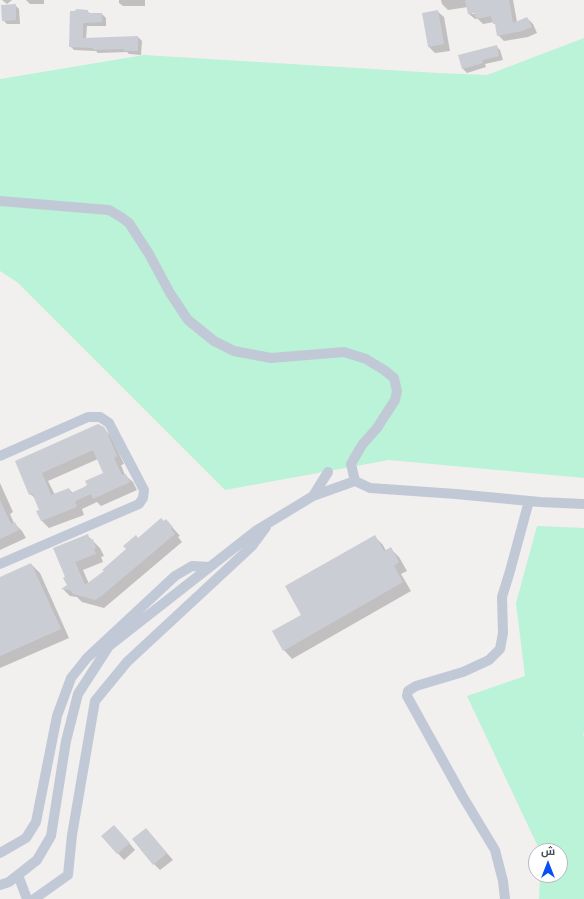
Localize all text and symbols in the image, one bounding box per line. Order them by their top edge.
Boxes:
north arrow [528,843,568,883]
text: ش [541,845,555,858]

